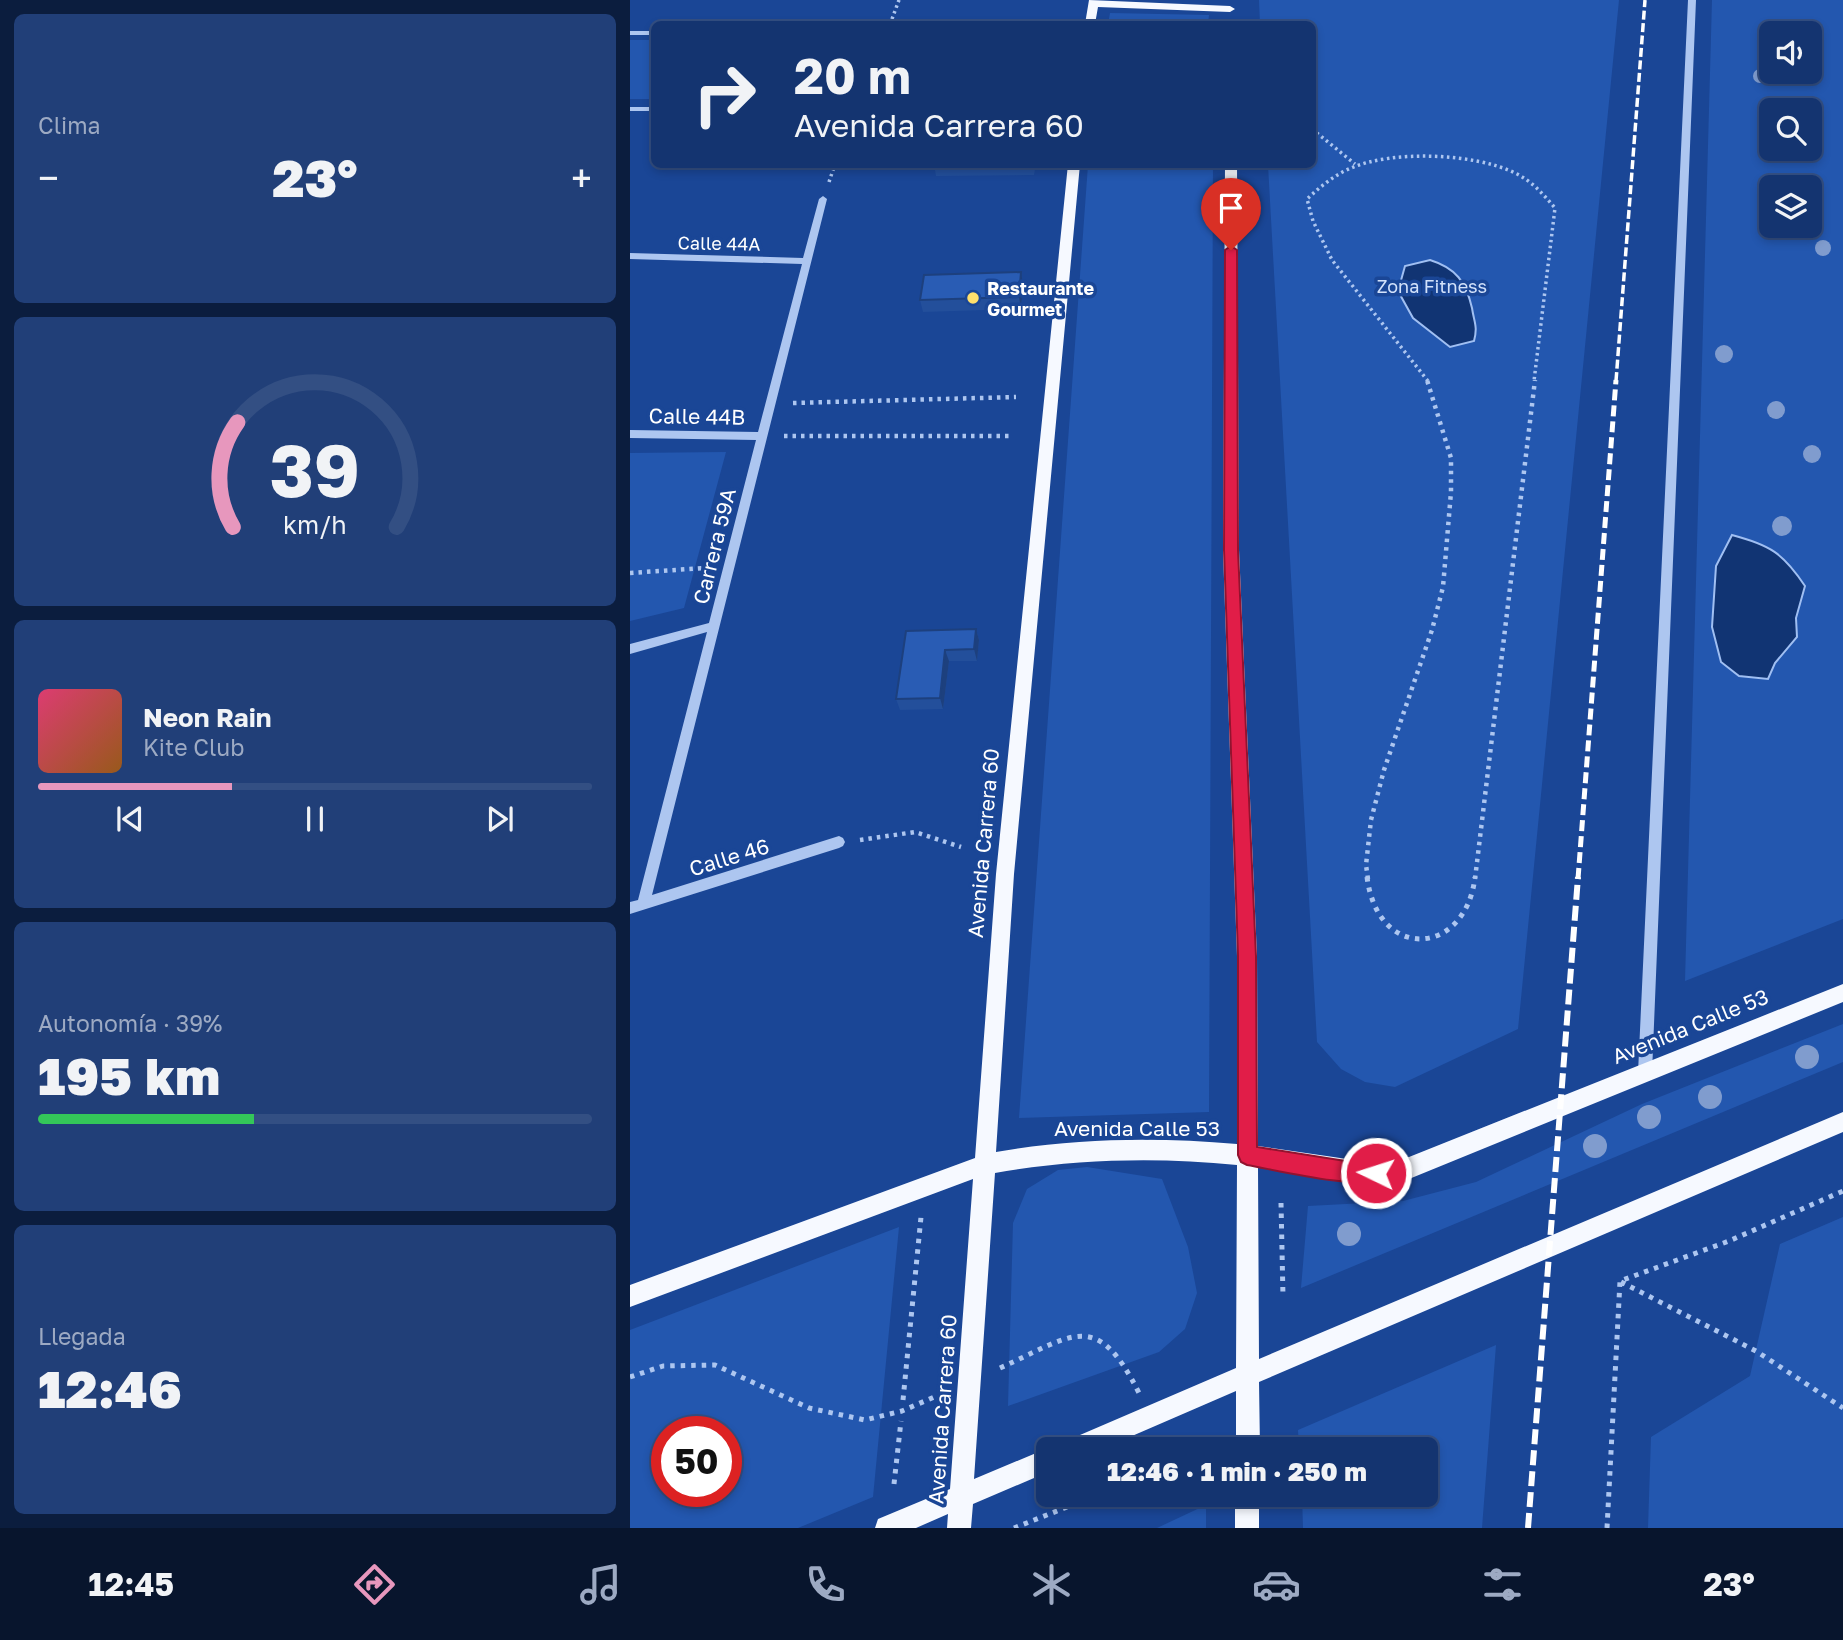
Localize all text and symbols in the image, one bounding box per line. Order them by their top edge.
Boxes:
map controls [1759,21,1822,238]
button: sound [1759,21,1822,84]
text: 20 m [794,46,911,105]
icon: right [679,49,770,140]
button: search [1759,98,1822,161]
text: Avenida Carrera 60 [794,106,1084,144]
text: Clima [38,111,101,139]
text: 23° [272,146,358,208]
text: − [38,155,59,200]
text: + [571,155,592,200]
button: layers [1759,175,1822,238]
pin [1201,178,1261,250]
icon: arrive [1212,189,1250,227]
street label: Calle 44A [677,231,761,255]
park label: Zona Fitness [1377,275,1487,297]
place label: Restaurante Gourmet [987,277,1094,320]
marker: Restaurante Gourmet [965,290,981,306]
street label: Calle 44B [649,402,745,430]
text: 39 [270,427,360,514]
street label: Carrera 59A [687,485,741,607]
text: km/h [283,509,347,540]
text: Neon Rain [143,702,272,733]
text: Kite Club [143,733,244,761]
street label: Avenida Carrera 60 [962,747,1004,939]
icon: previous [111,800,149,838]
icon: pause [296,800,334,838]
icon: next [481,800,519,838]
street label: Calle 46 [686,833,772,881]
street label: Avenida Calle 53 [1608,983,1772,1069]
text: Autonomía · 39% [38,1009,222,1037]
text: 195 km [38,1044,220,1106]
street label: Avenida Calle 53 [1054,1115,1220,1141]
position arrow [1339,1136,1413,1210]
street label: Avenida Carrera 60 [922,1313,962,1505]
text: Llegada [38,1322,126,1350]
text: 12:46 [38,1357,182,1419]
speed limit sign: 50 [651,1416,742,1507]
text: 12:46 · 1 min · 250 m [1107,1456,1367,1487]
icon: directions [350,1560,399,1609]
icon: music [576,1560,625,1609]
icon: phone [801,1560,850,1609]
icon: climate [1027,1560,1076,1609]
icon: car [1252,1560,1301,1609]
icon: filters [1478,1560,1527,1609]
text: 12:45 [88,1565,174,1603]
text: 23° [1703,1565,1755,1603]

